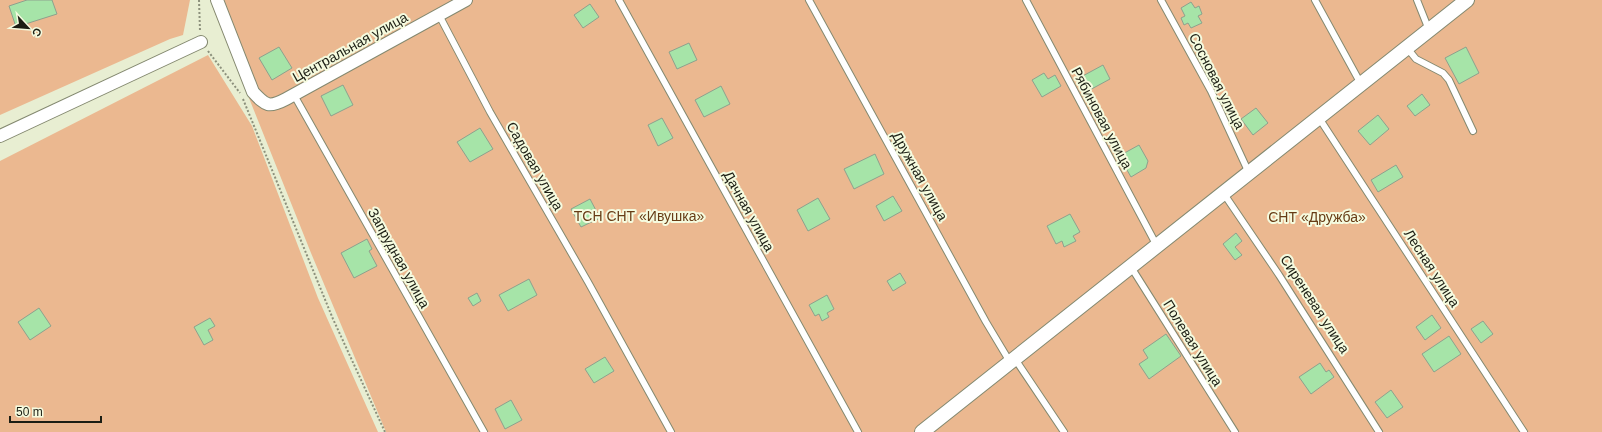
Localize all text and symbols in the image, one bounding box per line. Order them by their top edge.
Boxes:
north arrow [8,8,48,48]
street label: Центральная улица [290,9,410,85]
text: С [30,26,44,39]
street label: Сосновая улица [1186,30,1248,132]
street label: Рябиновая улица [1068,64,1136,172]
street label: Садовая улица [503,119,567,213]
street label: Дружная улица [889,129,951,223]
street label: Дачная улица [720,168,778,254]
street label: Запрудная улица [365,205,433,311]
park label: ТСН СНТ «Ивушка» [574,208,704,224]
park label: СНТ «Дружба» [1268,209,1366,225]
street label: Лесная улица [1401,226,1463,310]
street label: Сиреневая улица [1277,252,1353,356]
street label: Полевая улица [1160,297,1226,389]
scale bar [10,398,101,424]
text: 50 m [16,405,43,419]

